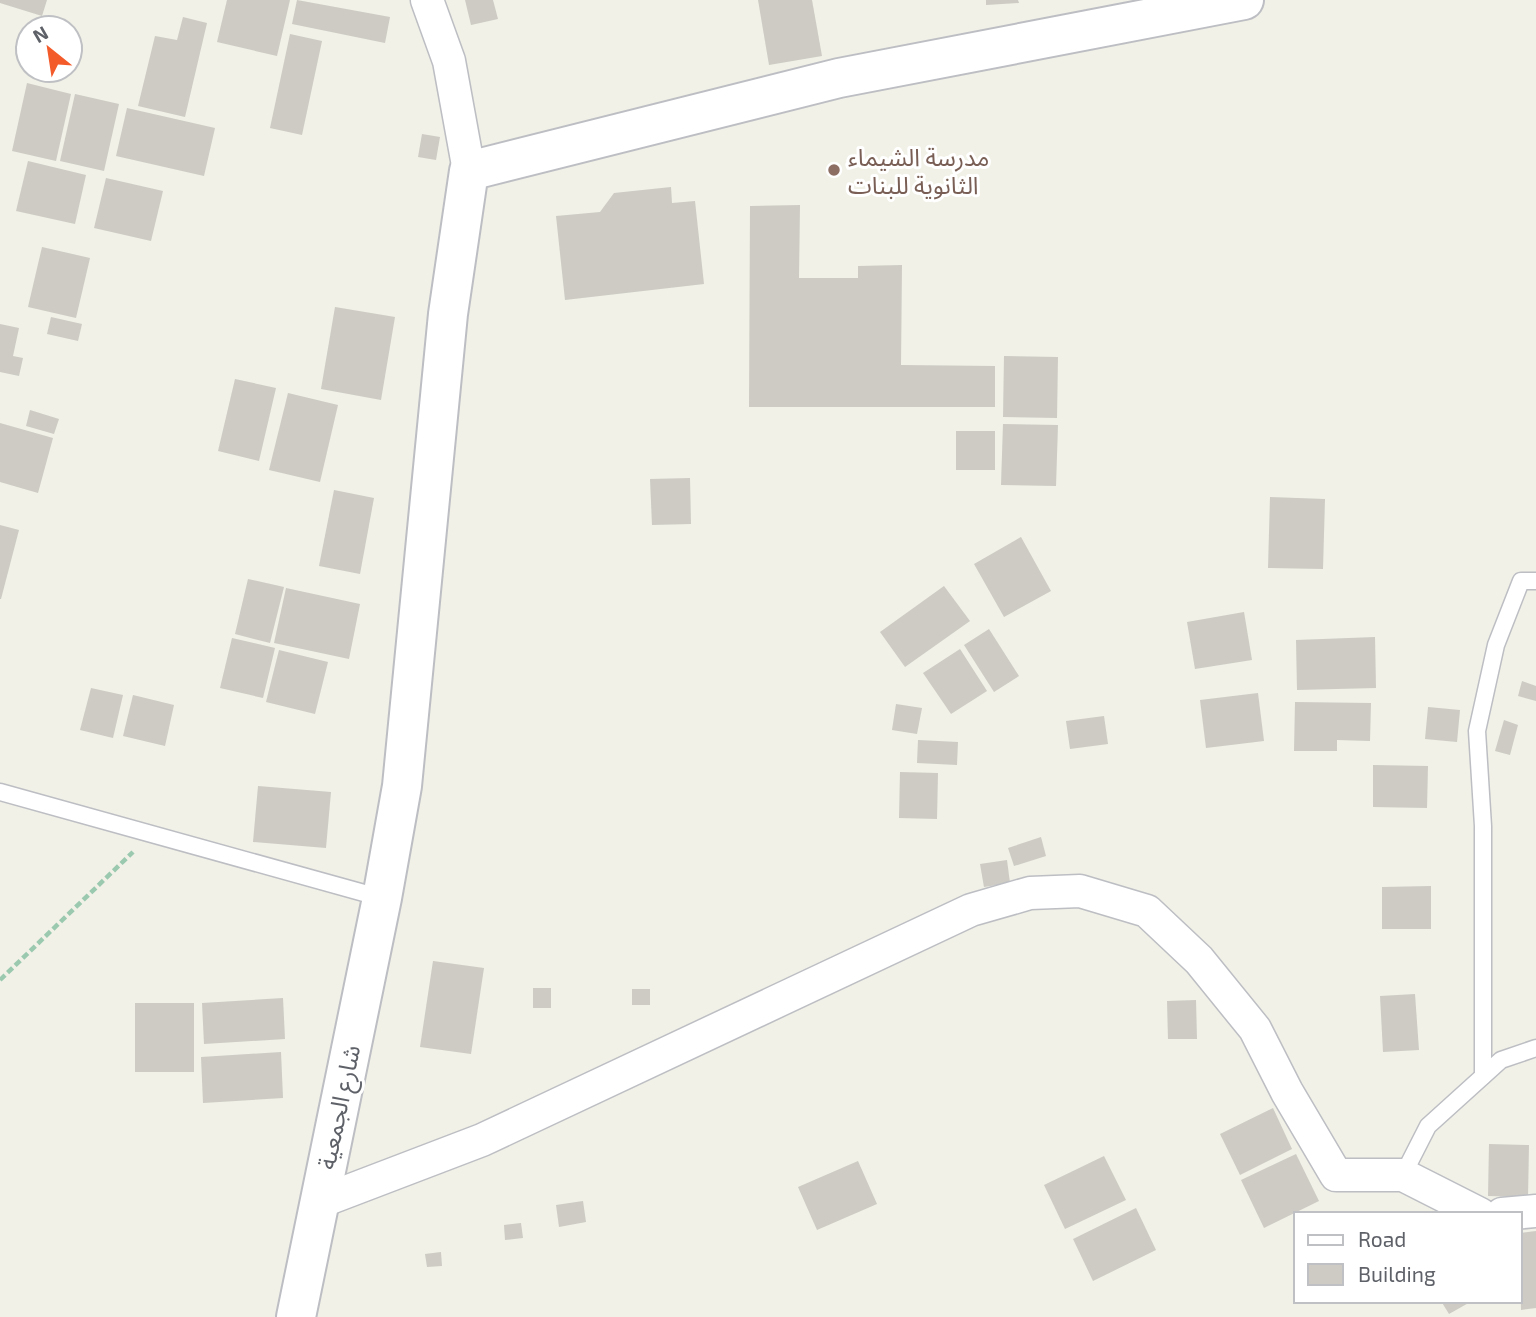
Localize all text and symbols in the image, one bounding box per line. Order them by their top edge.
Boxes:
north arrow [14,14,84,84]
text: N [29,20,52,47]
place label: مدرسة الشيماء الثانوية للبنات [848,142,989,200]
marker: مدرسة الشيماء الثانوية للبنات [826,162,842,178]
street label: شارع الجمعية [311,1042,369,1173]
legend [1294,1212,1522,1303]
text: Road [1358,1226,1406,1251]
text: Building [1358,1261,1436,1286]

